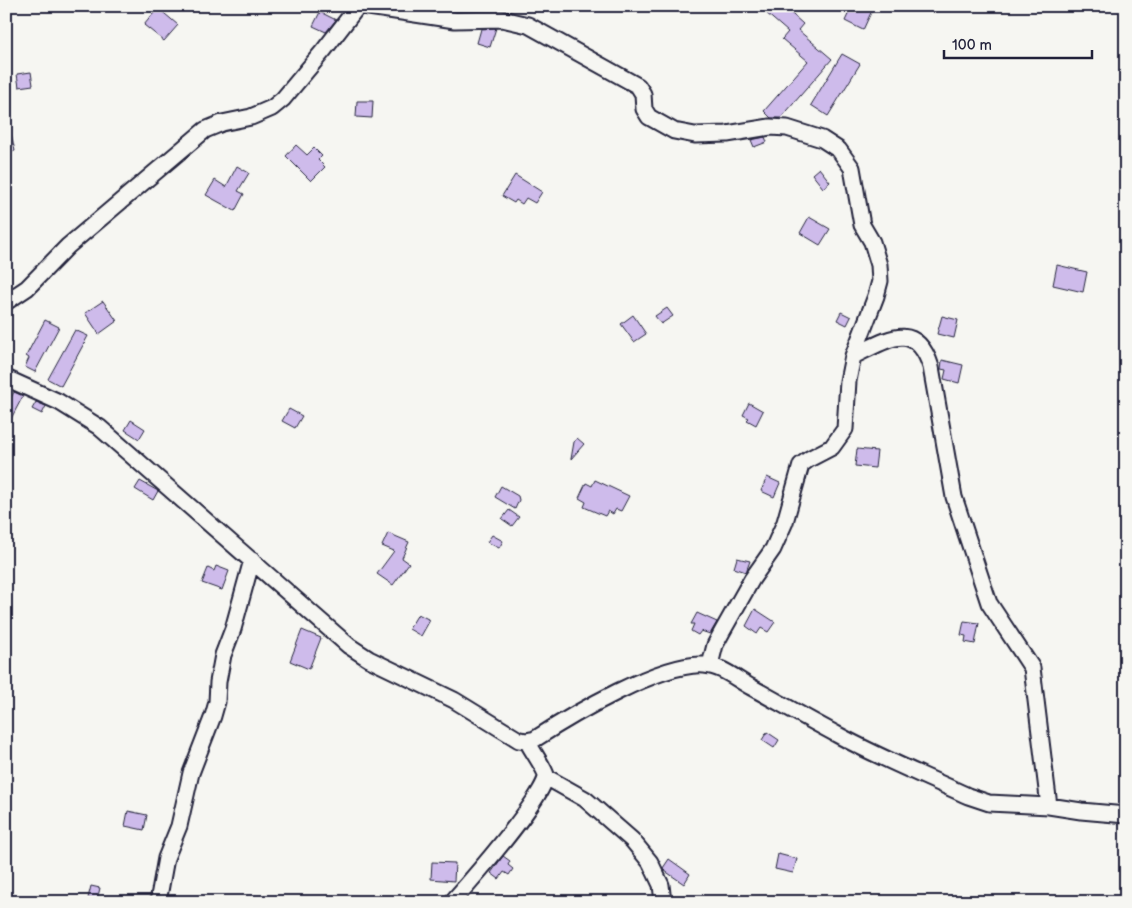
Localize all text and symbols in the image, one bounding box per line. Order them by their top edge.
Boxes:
scale bar [944,28,1092,60]
text: 100 m [952,36,992,55]

